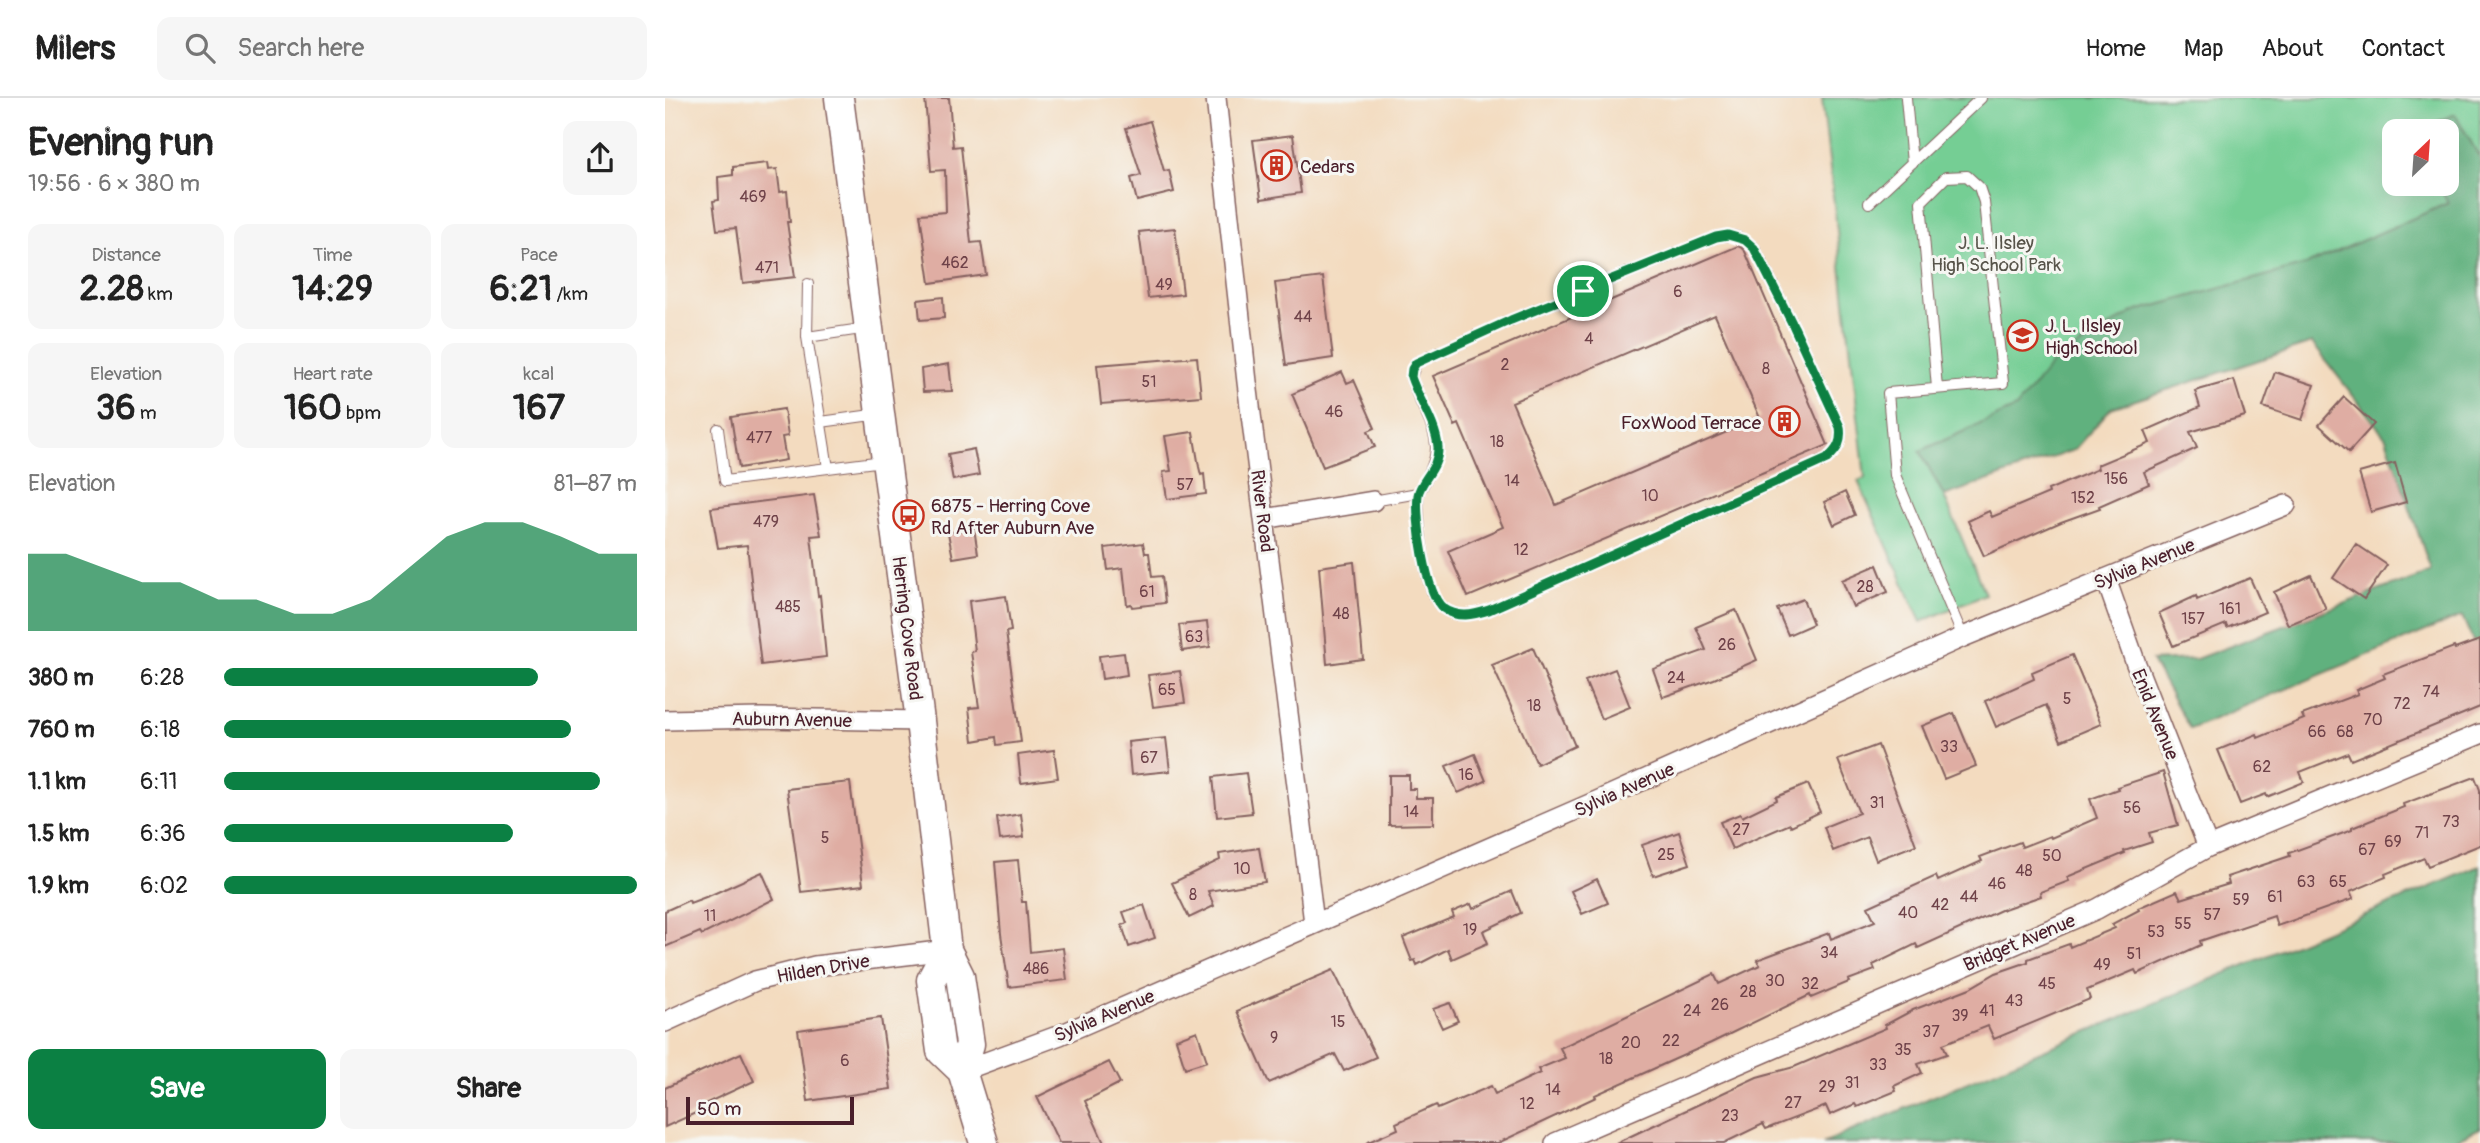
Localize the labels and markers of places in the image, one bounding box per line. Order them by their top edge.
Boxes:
building icon: Cedars [1260,149,1294,183]
place label: Cedars [1300,155,1355,179]
pin [1553,261,1613,321]
place label: J. L. Ilsley High School [2045,314,2138,360]
school or university icon: J. L. Ilsley High School [2005,319,2039,353]
building icon: FoxWood Terrace [1767,405,1801,439]
place label: FoxWood Terrace [1621,411,1762,435]
place label: 6875 - Herring Cove Rd After Auburn Ave [931,494,1095,540]
bus stop icon: 6875 - Herring Cove Rd After Auburn Ave [891,499,925,533]

